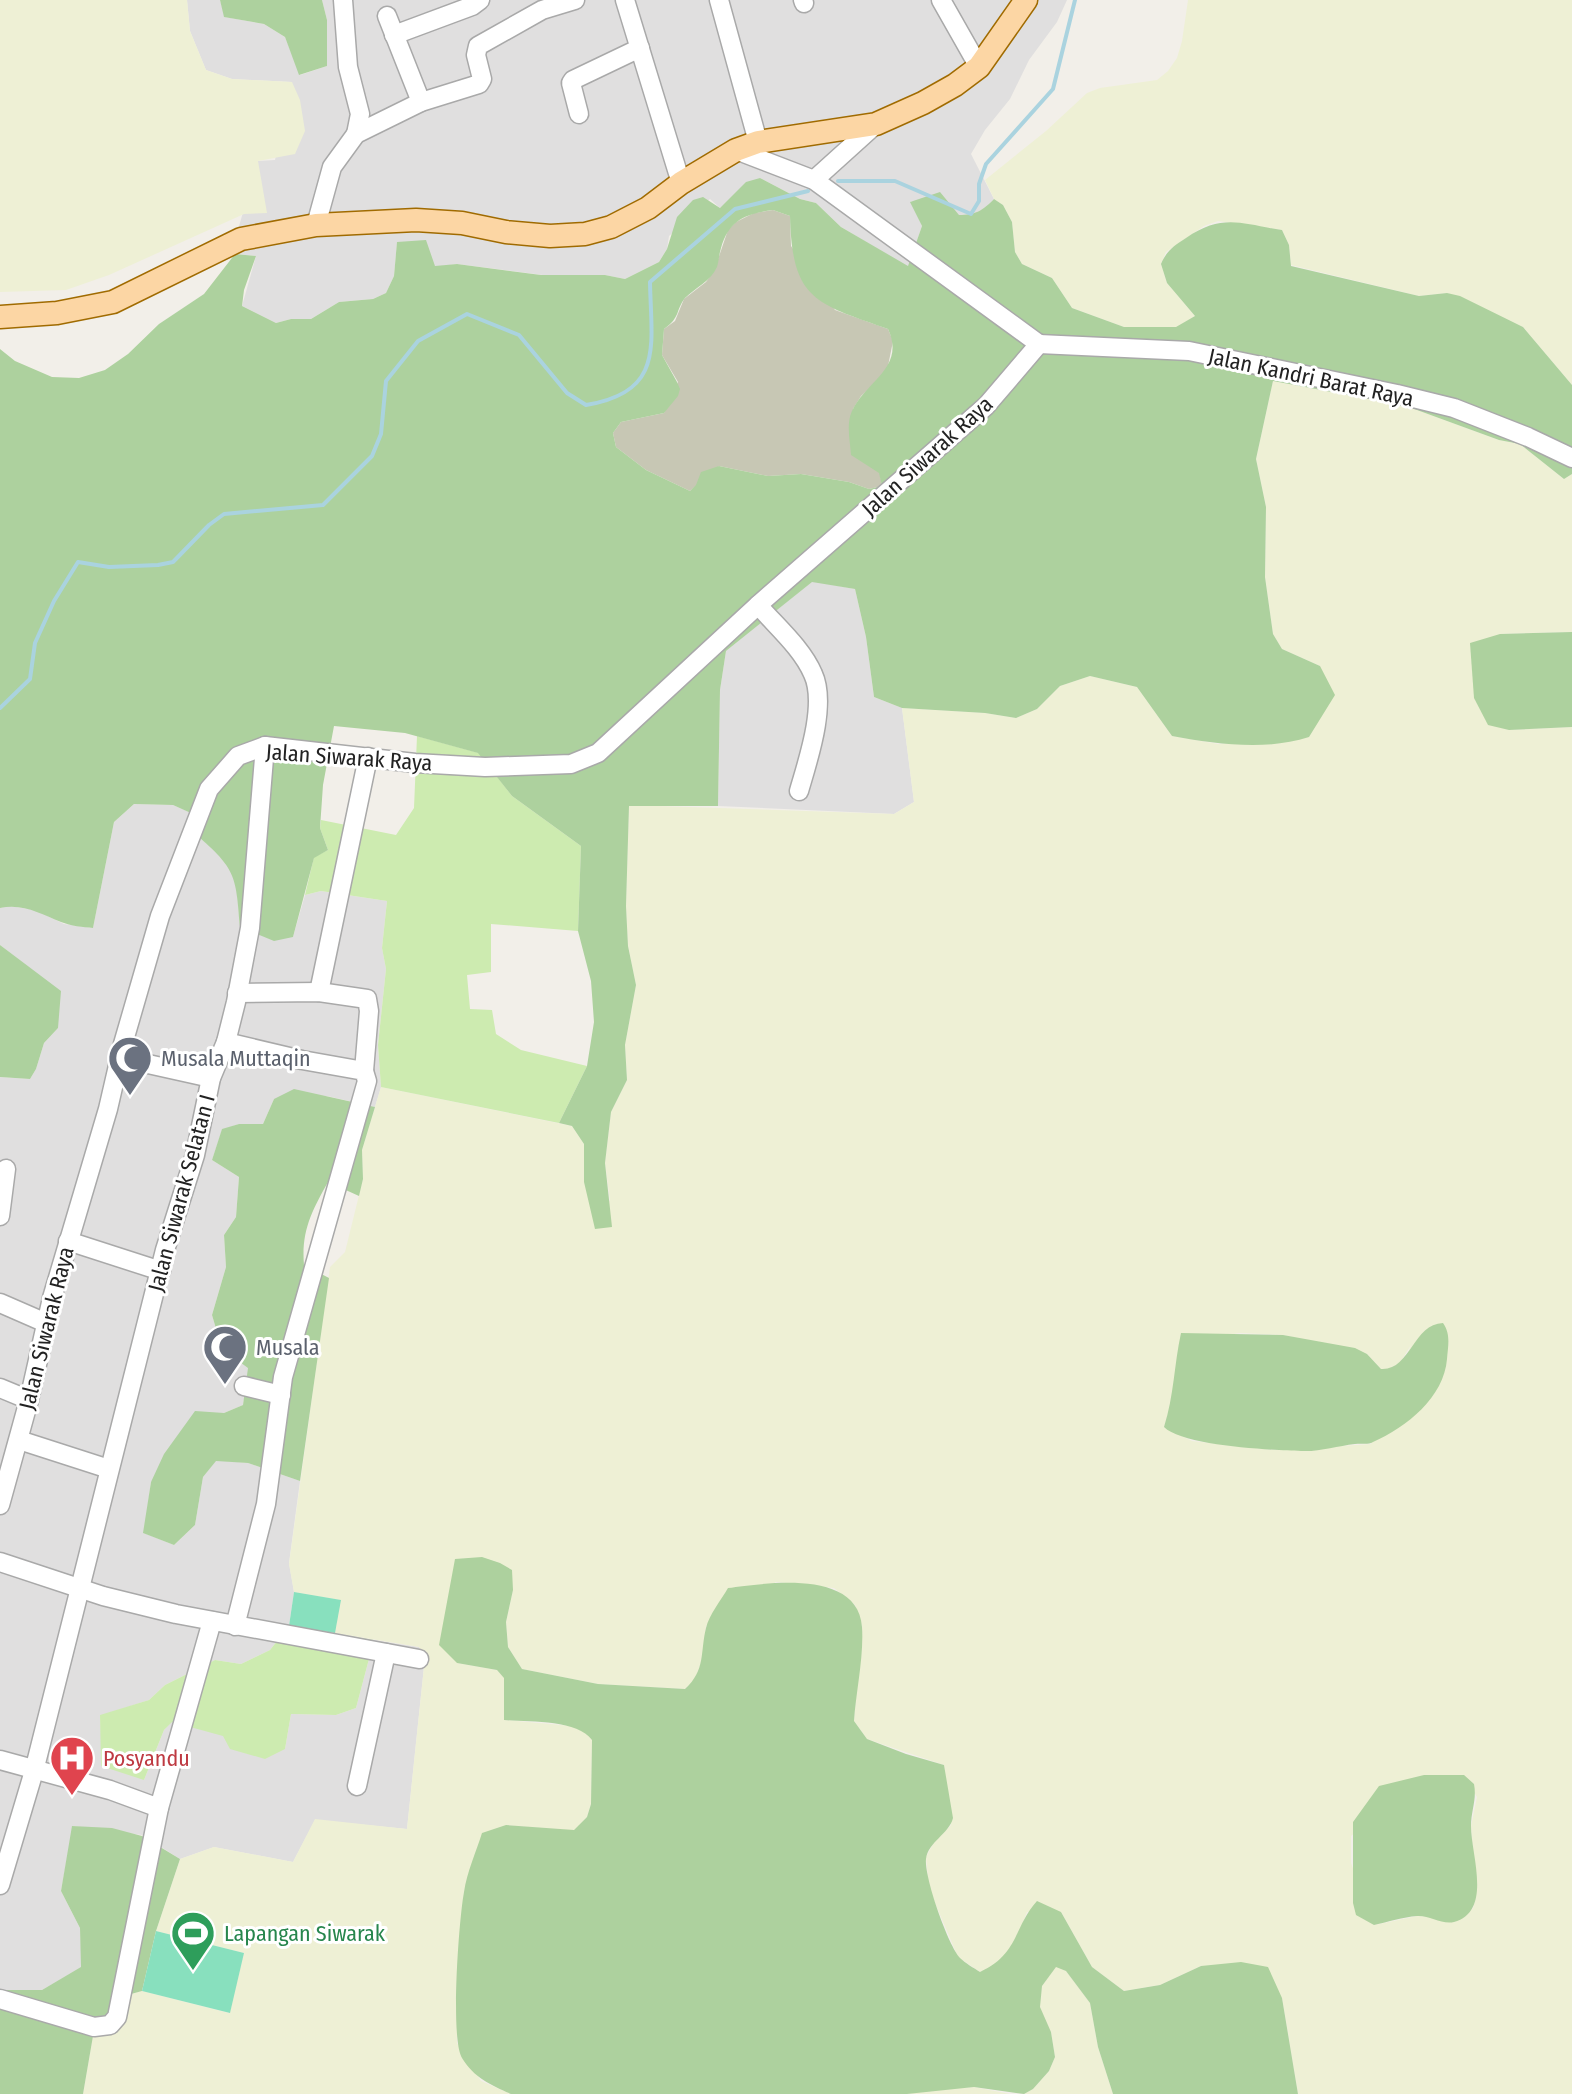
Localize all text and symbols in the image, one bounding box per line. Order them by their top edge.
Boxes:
street label: Jalan Kandri Barat Raya [1206,343,1416,412]
street label: Jalan Siwarak Raya [856,391,998,522]
street label: Jalan Siwarak Raya [265,738,433,777]
mosque icon: Musala Muttaqin [106,1034,154,1097]
place label: Musala Muttaqin [161,1045,311,1072]
street label: Jalan Siwarak Selatan I [142,1092,221,1295]
street label: Jalan Siwarak Raya [13,1244,80,1412]
mosque icon: Musala [201,1323,249,1386]
place label: Musala [256,1334,319,1361]
hospital icon: Posyandu [48,1734,96,1797]
place label: Posyandu [103,1745,190,1772]
sports icon: Lapangan Siwarak [169,1909,217,1972]
place label: Lapangan Siwarak [224,1920,386,1947]

